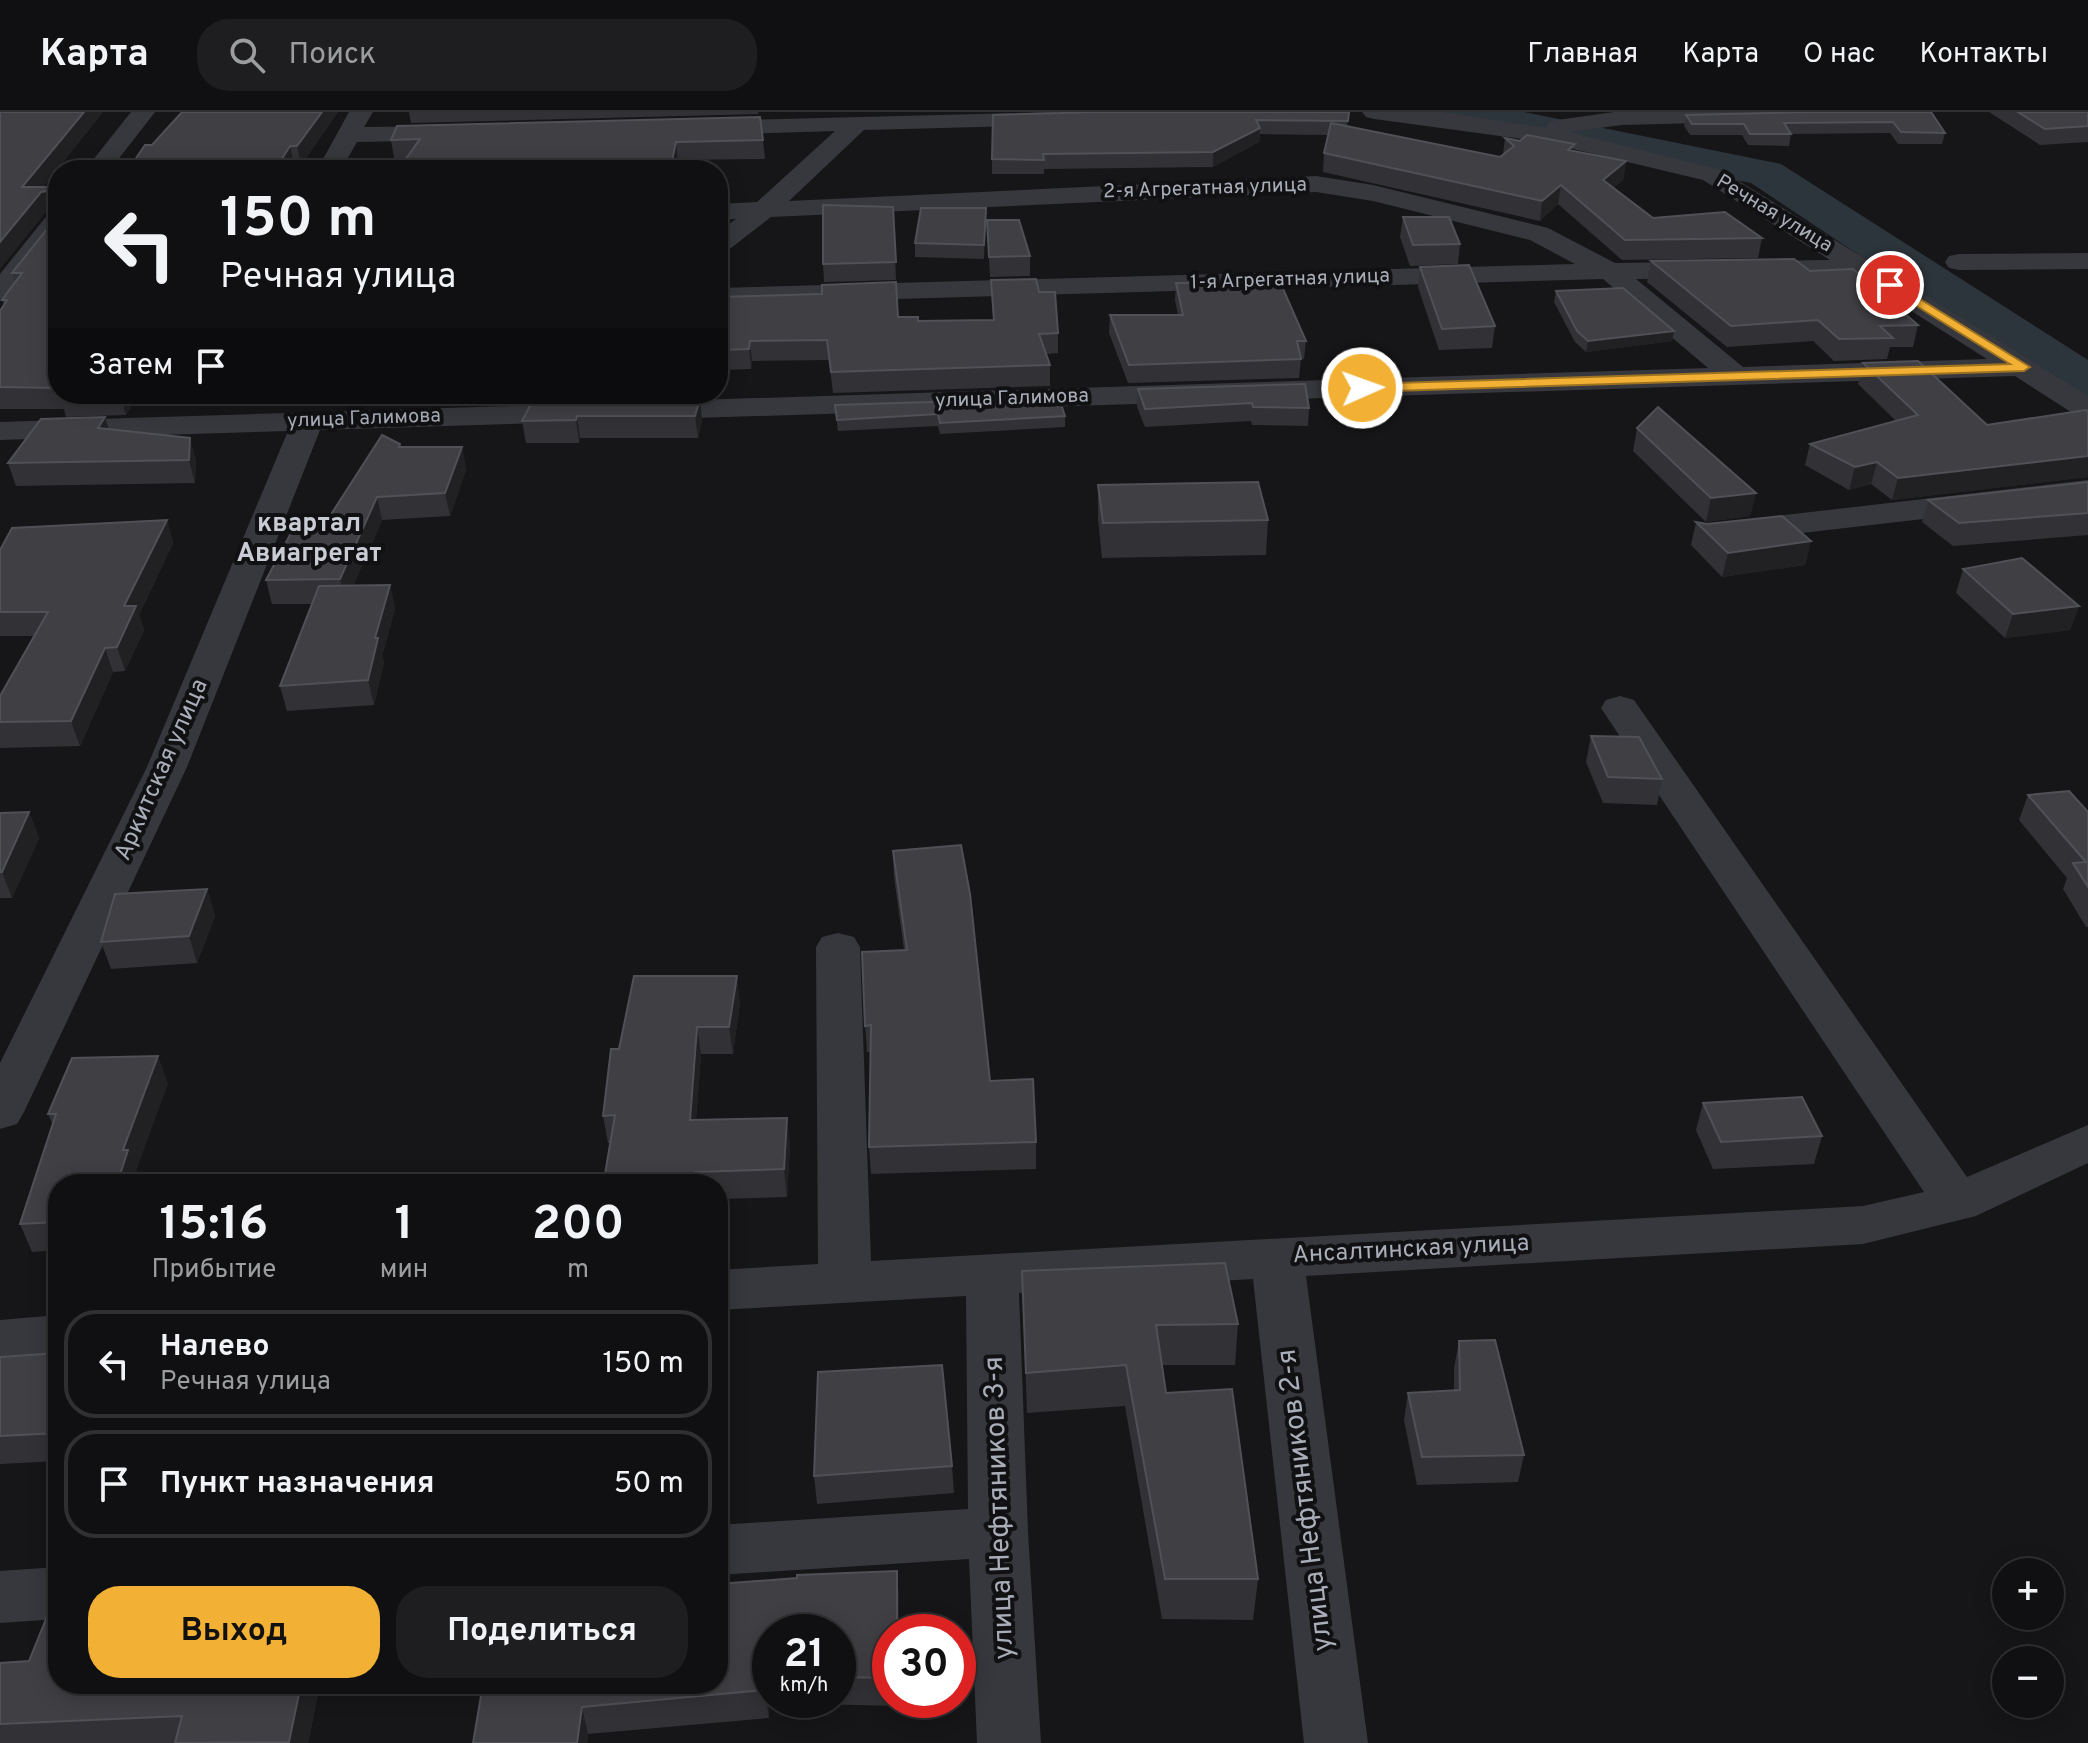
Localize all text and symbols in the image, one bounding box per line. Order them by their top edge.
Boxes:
search box [197,19,757,91]
text: Карта [40,31,149,80]
icon: search [225,33,269,77]
text: Поиск [289,37,376,74]
text: Главная [1527,37,1638,73]
text: Карта [1682,37,1759,73]
text: О нас [1803,37,1876,73]
text: Контакты [1920,37,2048,73]
street label: Речная улица [1711,169,1837,259]
street label: 2-я Агрегатная улица [1103,172,1307,206]
text: 150 m [220,186,376,256]
icon: left [88,192,192,296]
pin [1856,251,1924,319]
text: Речная улица [220,255,456,301]
icon: arrive [1868,263,1912,307]
street label: 1-я Агрегатная улица [1190,264,1390,296]
icon: arrive [189,344,233,388]
position arrow [1320,346,1404,430]
text: Затем [88,348,173,385]
street label: улица Галимова [935,383,1089,415]
street label: улица Галимова [287,403,441,435]
district label: квартал Авиагрегат [236,508,382,571]
street label: Аркитская улица [109,675,215,865]
text: 15:16 [159,1196,268,1256]
text: 1 [394,1196,414,1256]
text: 200 [532,1196,624,1256]
street label: Ансалтинская улица [1292,1229,1530,1271]
text: Прибытие [152,1254,276,1287]
text: мин [380,1254,428,1287]
text: m [567,1254,589,1287]
text: Налево [160,1329,269,1366]
icon: left [92,1342,136,1386]
text: 150 m [603,1346,684,1383]
street label: улица Нефтяников 2-я [1270,1347,1342,1653]
street label: улица Нефтяников 3-я [977,1356,1023,1660]
text: Речная улица [160,1366,331,1399]
icon: arrive [92,1462,136,1506]
text: Пункт назначения [160,1466,434,1503]
text: 50 m [614,1466,684,1503]
map controls [1992,1558,2064,1718]
button: + [1992,1558,2064,1630]
button: Выход [88,1586,380,1678]
button: Поделиться [396,1586,688,1678]
speed limit sign: 30 [872,1614,976,1718]
text: 21 [784,1631,824,1681]
button: − [1992,1646,2064,1718]
text: km/h [780,1673,828,1699]

